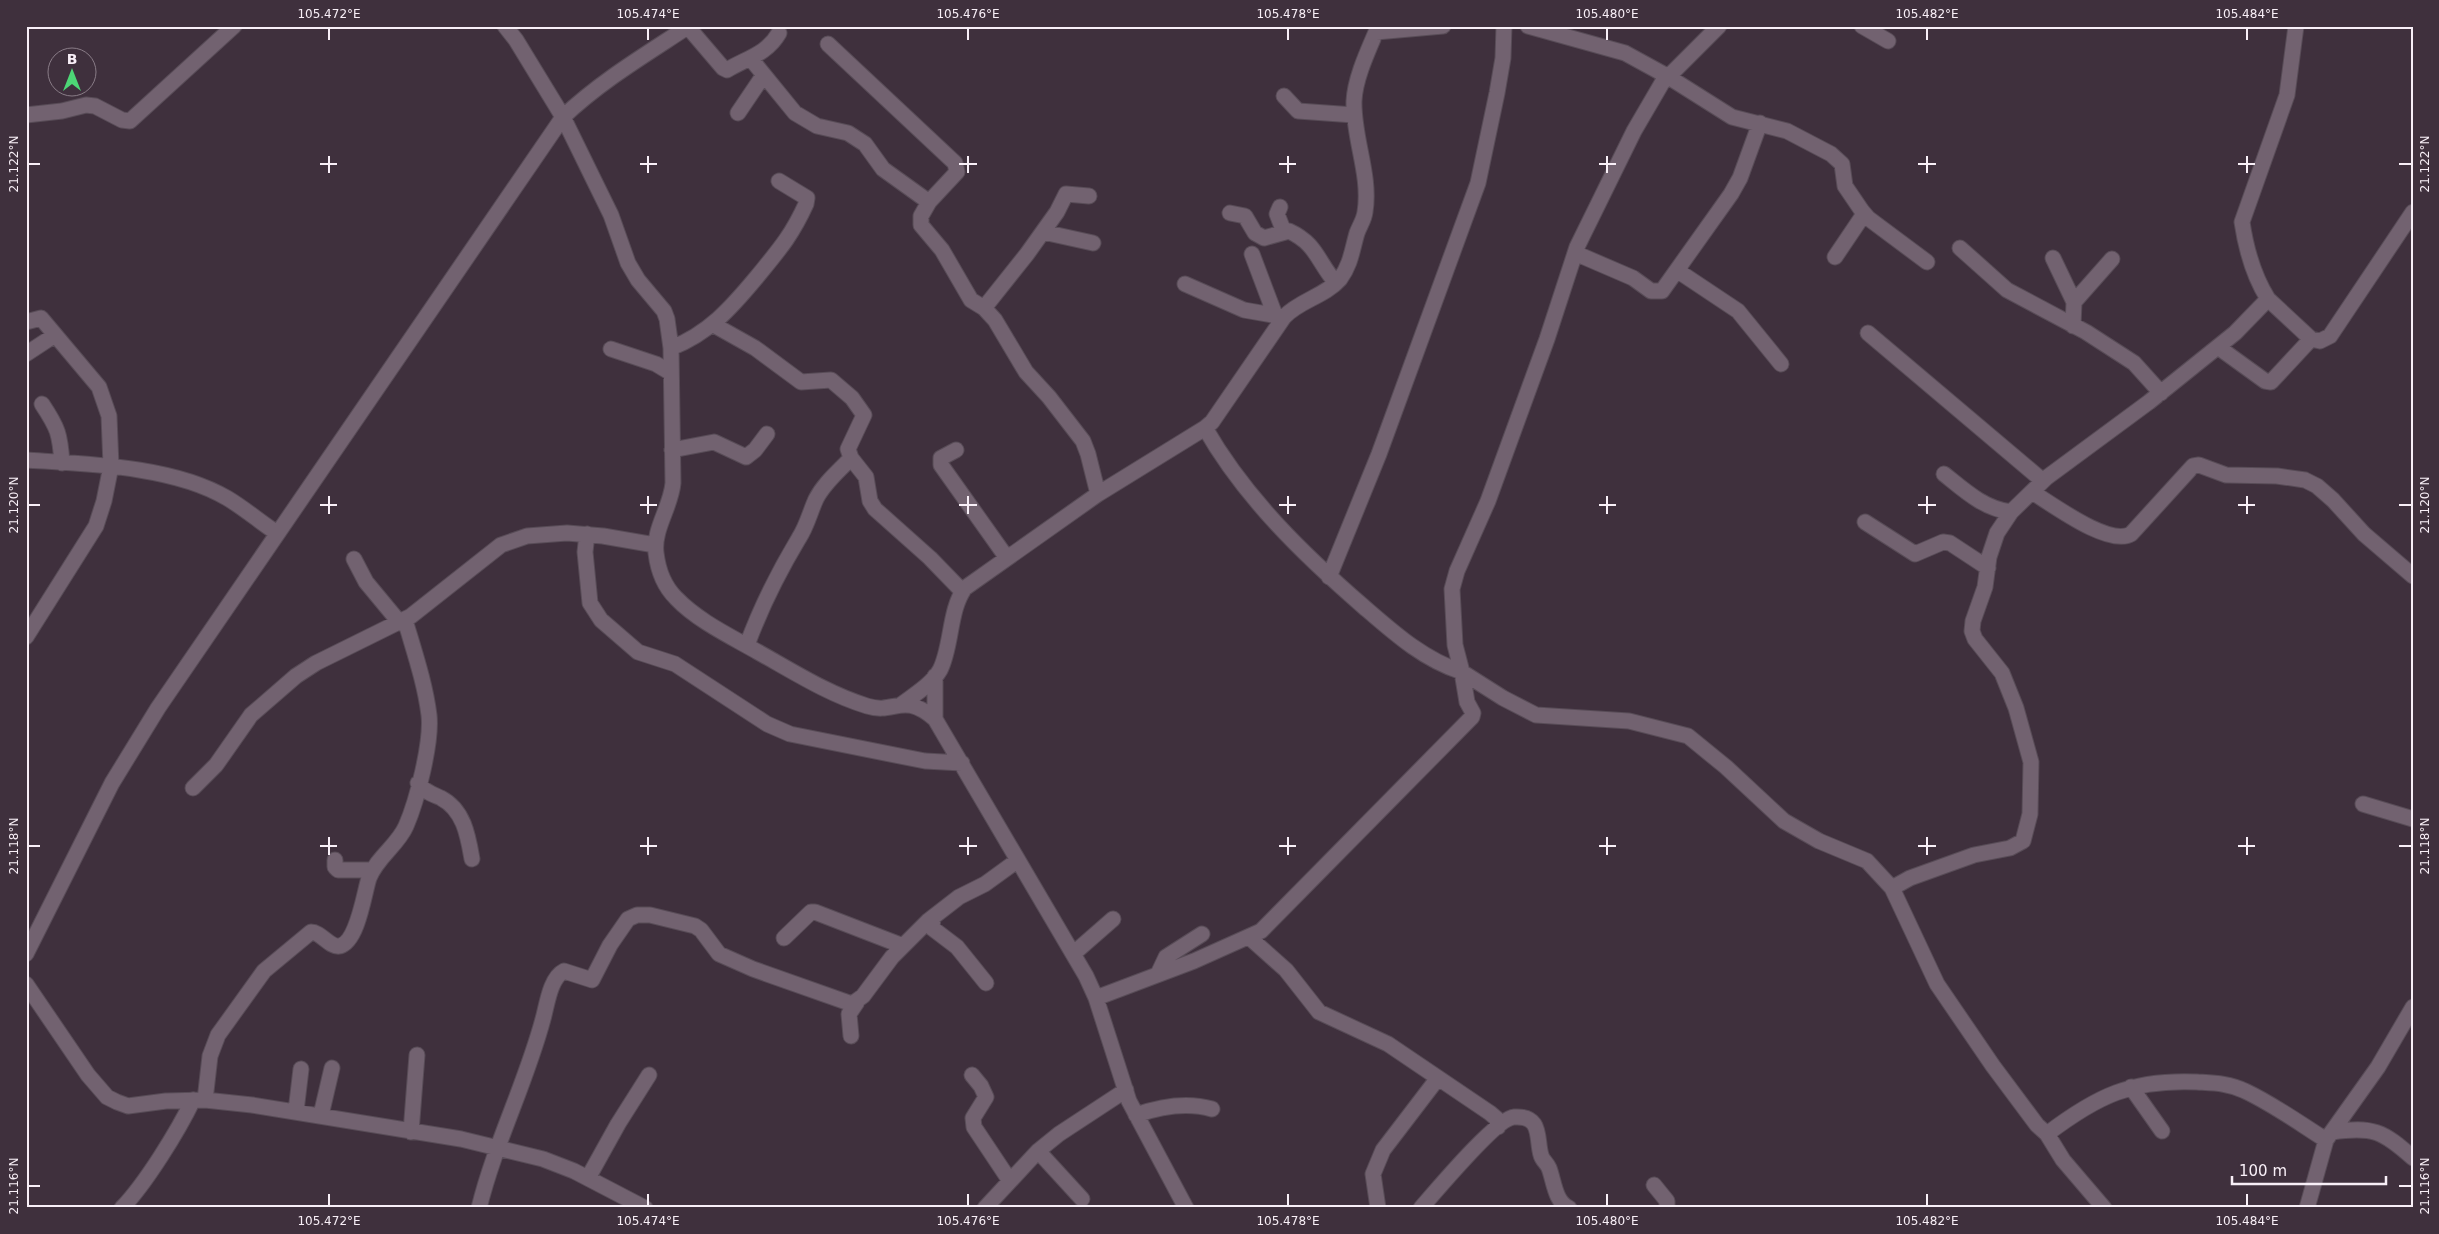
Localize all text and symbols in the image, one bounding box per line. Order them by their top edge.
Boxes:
text: 105.472°E [297,7,361,21]
text: 105.474°E [616,7,680,21]
text: 105.476°E [936,7,1000,21]
text: 105.478°E [1256,7,1320,21]
text: 105.480°E [1575,7,1639,21]
text: 105.482°E [1895,7,1959,21]
text: 105.484°E [2215,7,2279,21]
north arrow [48,48,98,98]
text: B [67,51,77,67]
text: 21.122°N [7,136,21,192]
text: 21.122°N [2418,136,2432,192]
text: 21.120°N [7,477,21,533]
text: 21.120°N [2418,477,2432,533]
text: 21.118°N [7,818,21,874]
text: 21.118°N [2418,818,2432,874]
scale bar [2232,1154,2385,1186]
text: 21.116°N [7,1158,21,1214]
text: 21.116°N [2418,1158,2432,1214]
text: 100 m [2239,1162,2287,1180]
text: 105.472°E [297,1214,361,1228]
text: 105.474°E [616,1214,680,1228]
text: 105.476°E [936,1214,1000,1228]
text: 105.478°E [1256,1214,1320,1228]
text: 105.480°E [1575,1214,1639,1228]
text: 105.482°E [1895,1214,1959,1228]
text: 105.484°E [2215,1214,2279,1228]

